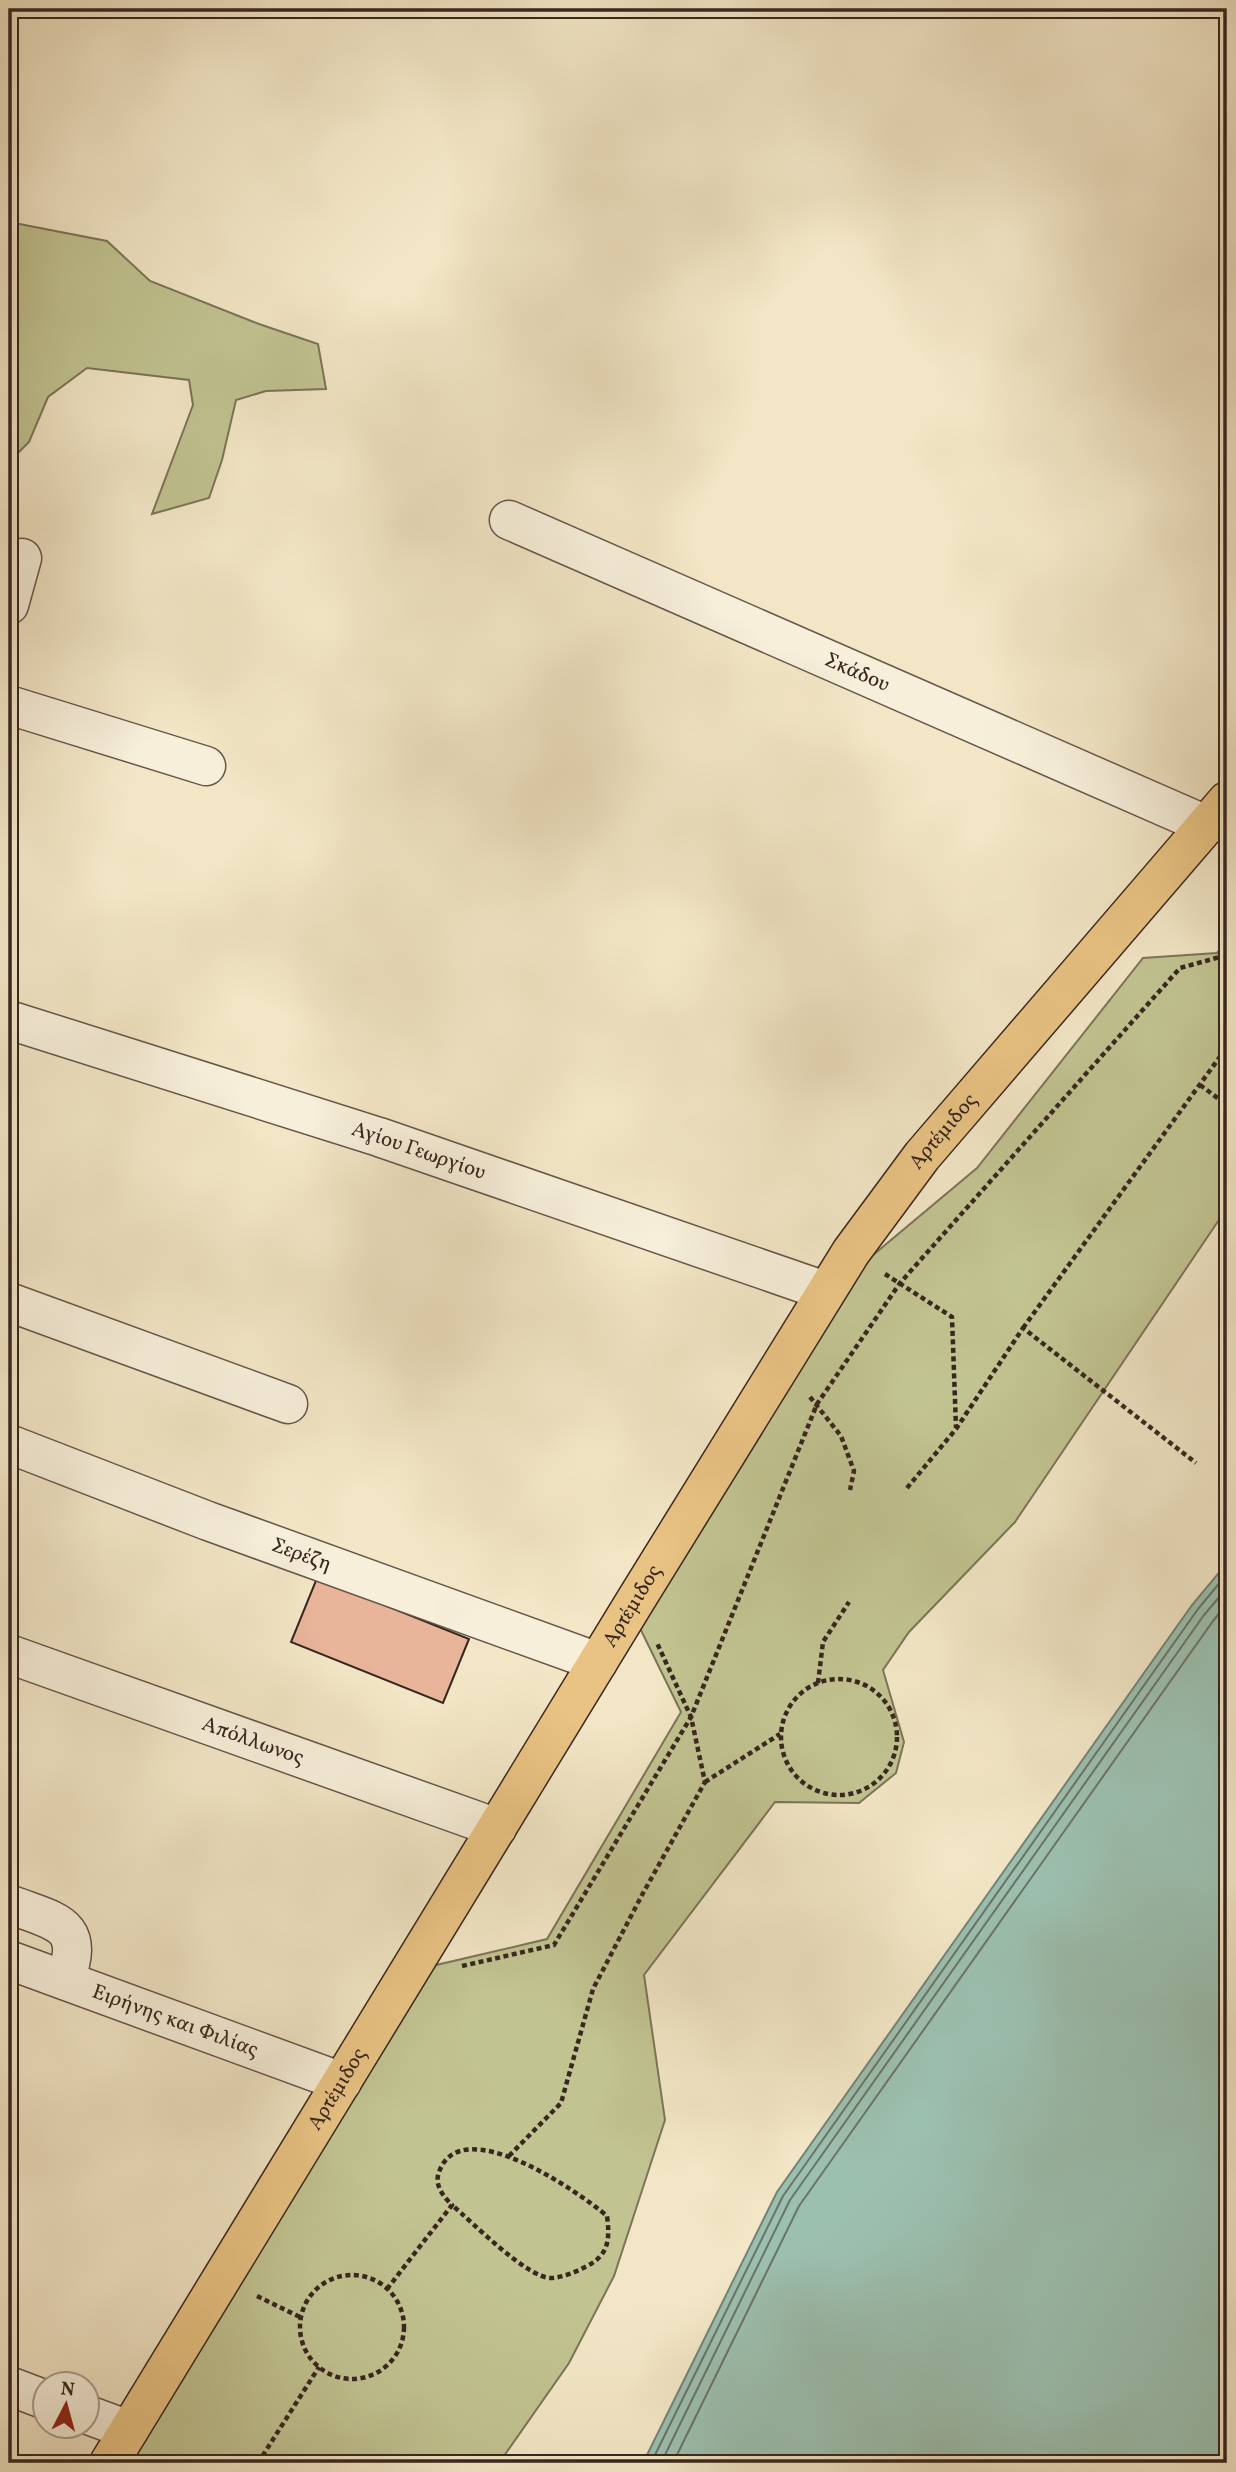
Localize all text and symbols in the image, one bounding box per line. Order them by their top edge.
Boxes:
street label: Σκάδου [820,645,894,699]
street label: Αρτέμιδος [902,1087,984,1176]
street label: Αγίου Γεωργίου [348,1115,490,1187]
street label: Σερέζη [268,1531,336,1579]
street label: Αρτέμιδος [596,1559,669,1653]
street label: Απόλλωνος [198,1709,308,1773]
street label: Ειρήνης και Φιλίας [88,1977,262,2065]
street label: Αρτέμιδος [301,2042,374,2136]
north arrow [32,2370,102,2440]
text: N [59,2376,76,2404]

